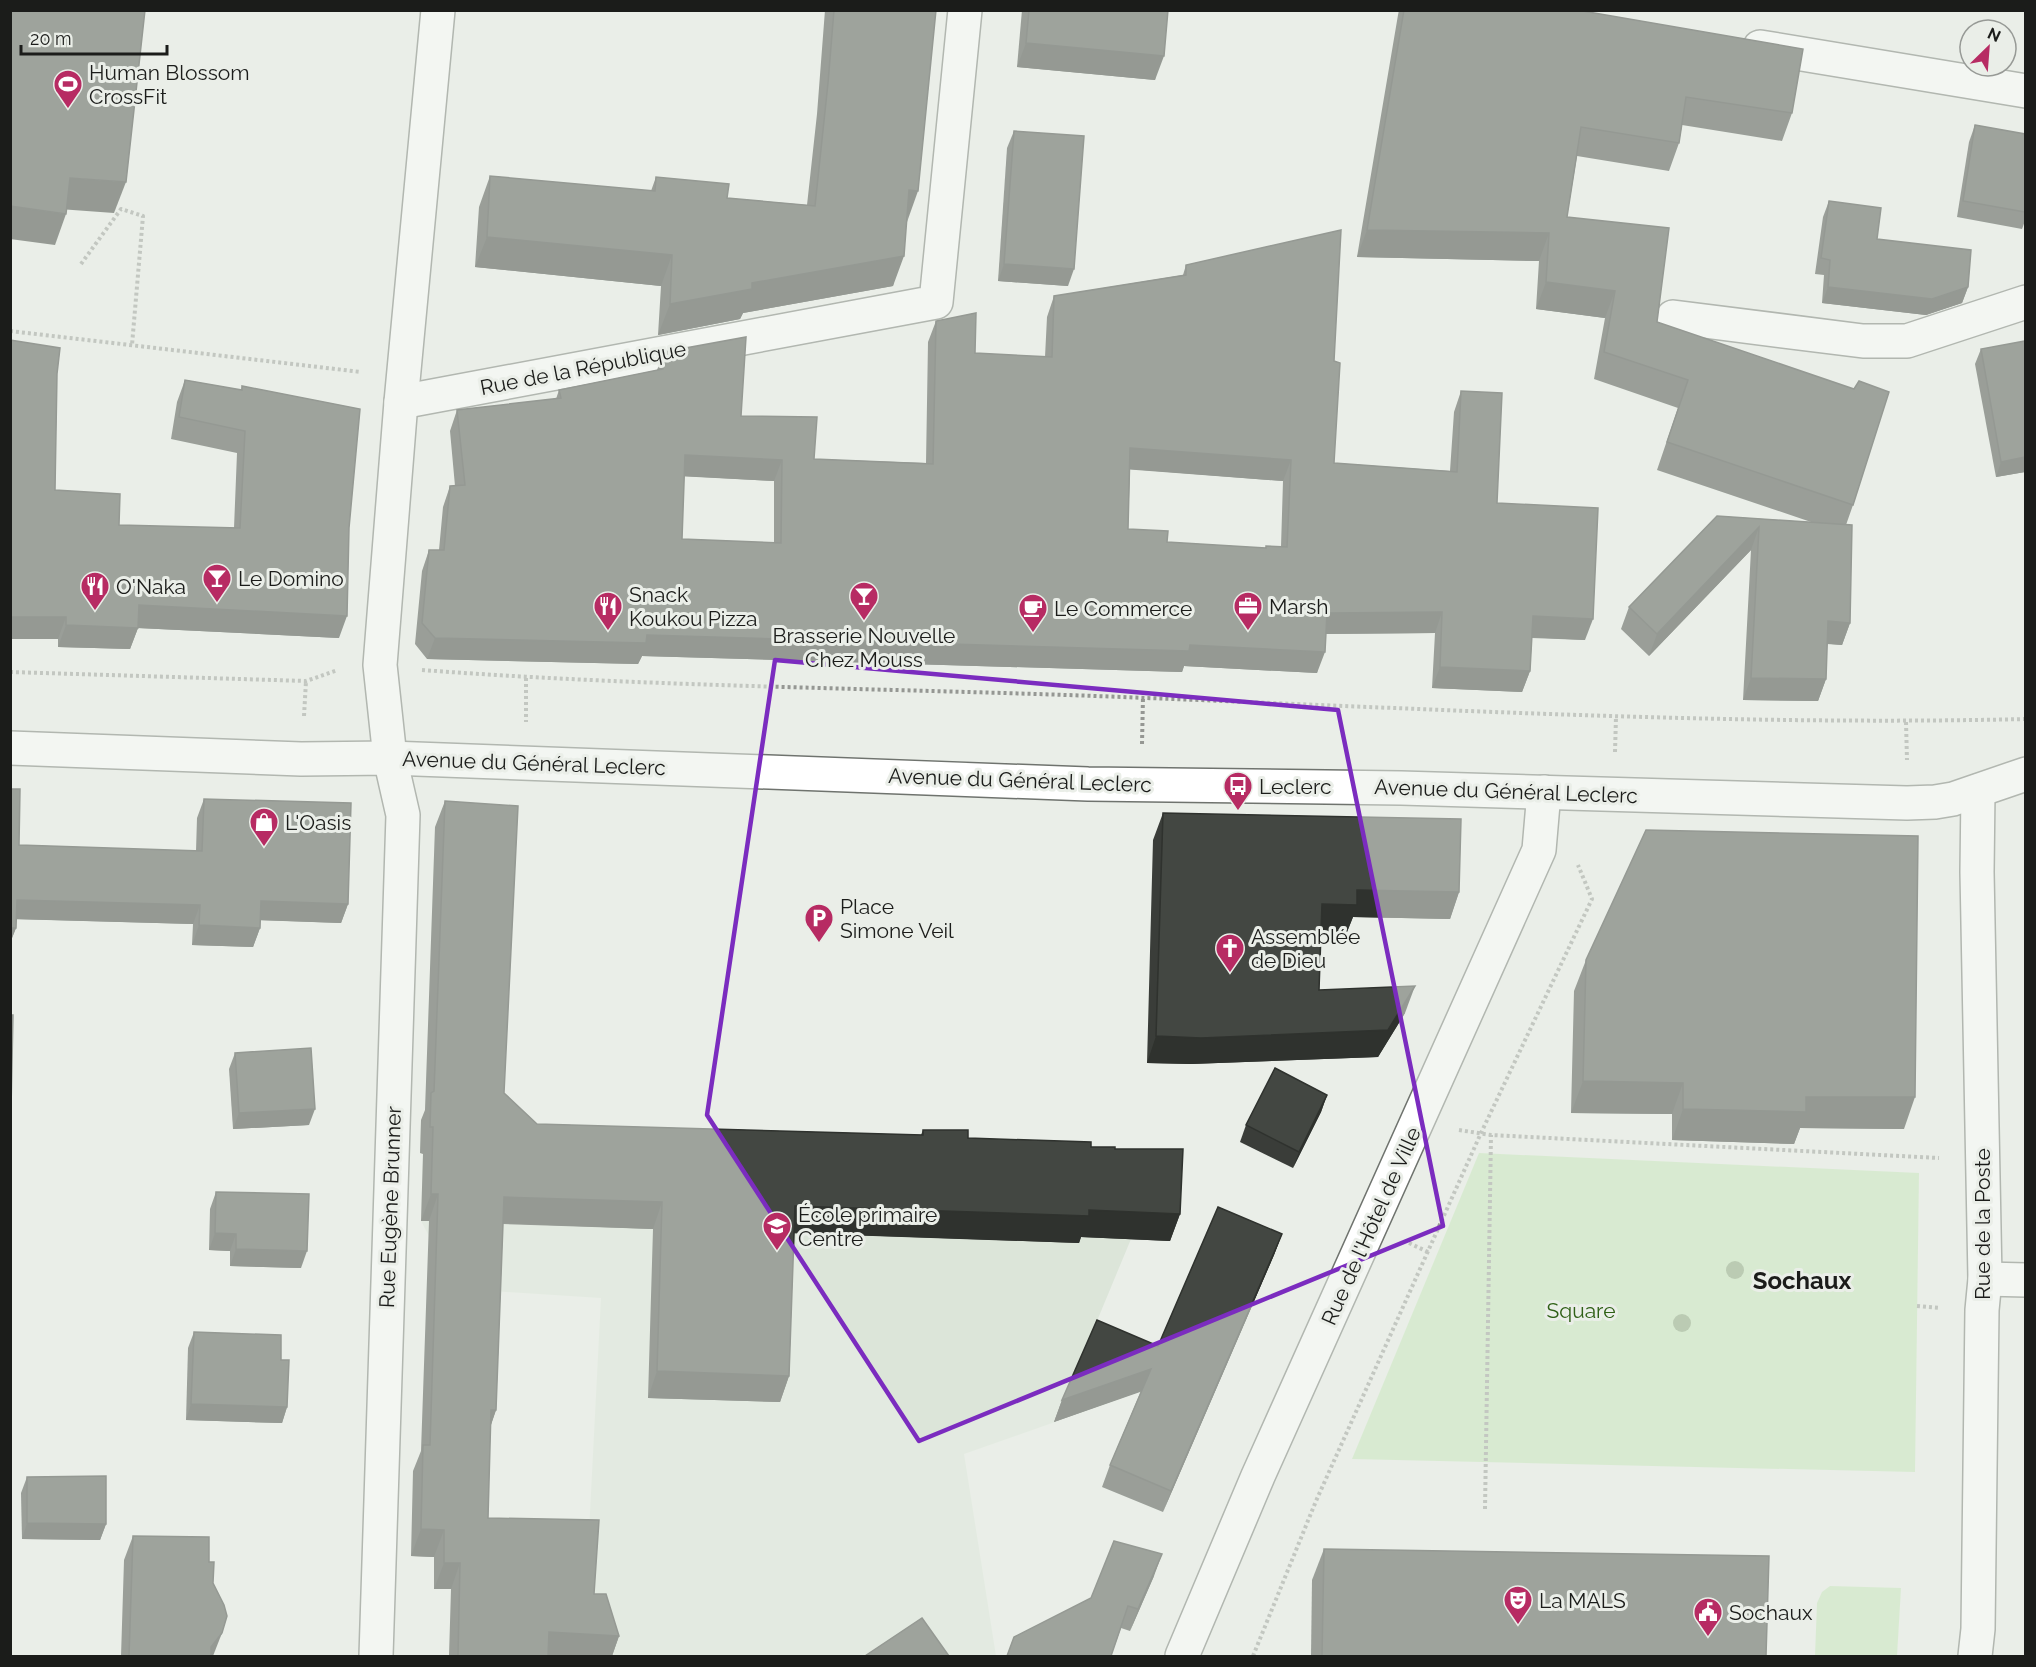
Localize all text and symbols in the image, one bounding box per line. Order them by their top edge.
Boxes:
scale bar [21,18,166,56]
north arrow [1958,18,2018,78]
text: N [1985,24,2004,46]
text: 20 m [30,28,72,49]
place label: Human Blossom CrossFit [89,60,250,109]
sports icon: Human Blossom CrossFit [52,68,84,110]
street label: Rue de la République [478,336,688,400]
bar icon: Le Domino [201,562,233,604]
place label: Le Domino [238,566,344,591]
restaurant icon: O'Naka [79,570,111,612]
place label: O'Naka [116,574,186,599]
bar icon: Brasserie Nouvelle Chez Mouss [848,580,880,622]
place label: Snack Koukou Pizza [629,582,757,631]
restaurant icon: Snack Koukou Pizza [592,590,624,632]
office icon: Marsh [1232,590,1264,632]
cafe icon: Le Commerce [1017,592,1049,634]
place label: Marsh [1269,594,1329,619]
place label: Le Commerce [1054,596,1192,621]
place label: Brasserie Nouvelle Chez Mouss [773,623,955,672]
street label: Avenue du Général Leclerc [402,746,666,780]
street label: Avenue du Général Leclerc [888,763,1152,797]
bus stop icon: Leclerc [1222,770,1254,812]
place label: Leclerc [1259,774,1331,799]
street label: Avenue du Général Leclerc [1374,774,1638,808]
shop icon: L'Oasis [248,806,280,848]
place label: L'Oasis [285,810,351,835]
place label: Place Simone Veil [840,894,954,943]
parking icon: Place Simone Veil [803,902,835,944]
place label: Assemblée de Dieu [1251,924,1360,973]
church icon: Assemblée de Dieu [1214,932,1246,974]
street label: Rue Eugène Brunner [374,1105,406,1308]
street label: Rue de l'Hôtel de Ville [1316,1123,1426,1329]
street label: Rue de la Poste [1970,1148,1995,1300]
place label: École primaire Centre [798,1202,937,1251]
school or university icon: École primaire Centre [761,1210,793,1252]
district label: Sochaux [1753,1266,1852,1295]
park label: Square [1547,1298,1615,1323]
theatre icon: La MALS [1502,1584,1534,1626]
place label: La MALS [1539,1588,1626,1613]
public building icon: Sochaux [1692,1596,1724,1638]
place label: Sochaux [1729,1600,1813,1625]

